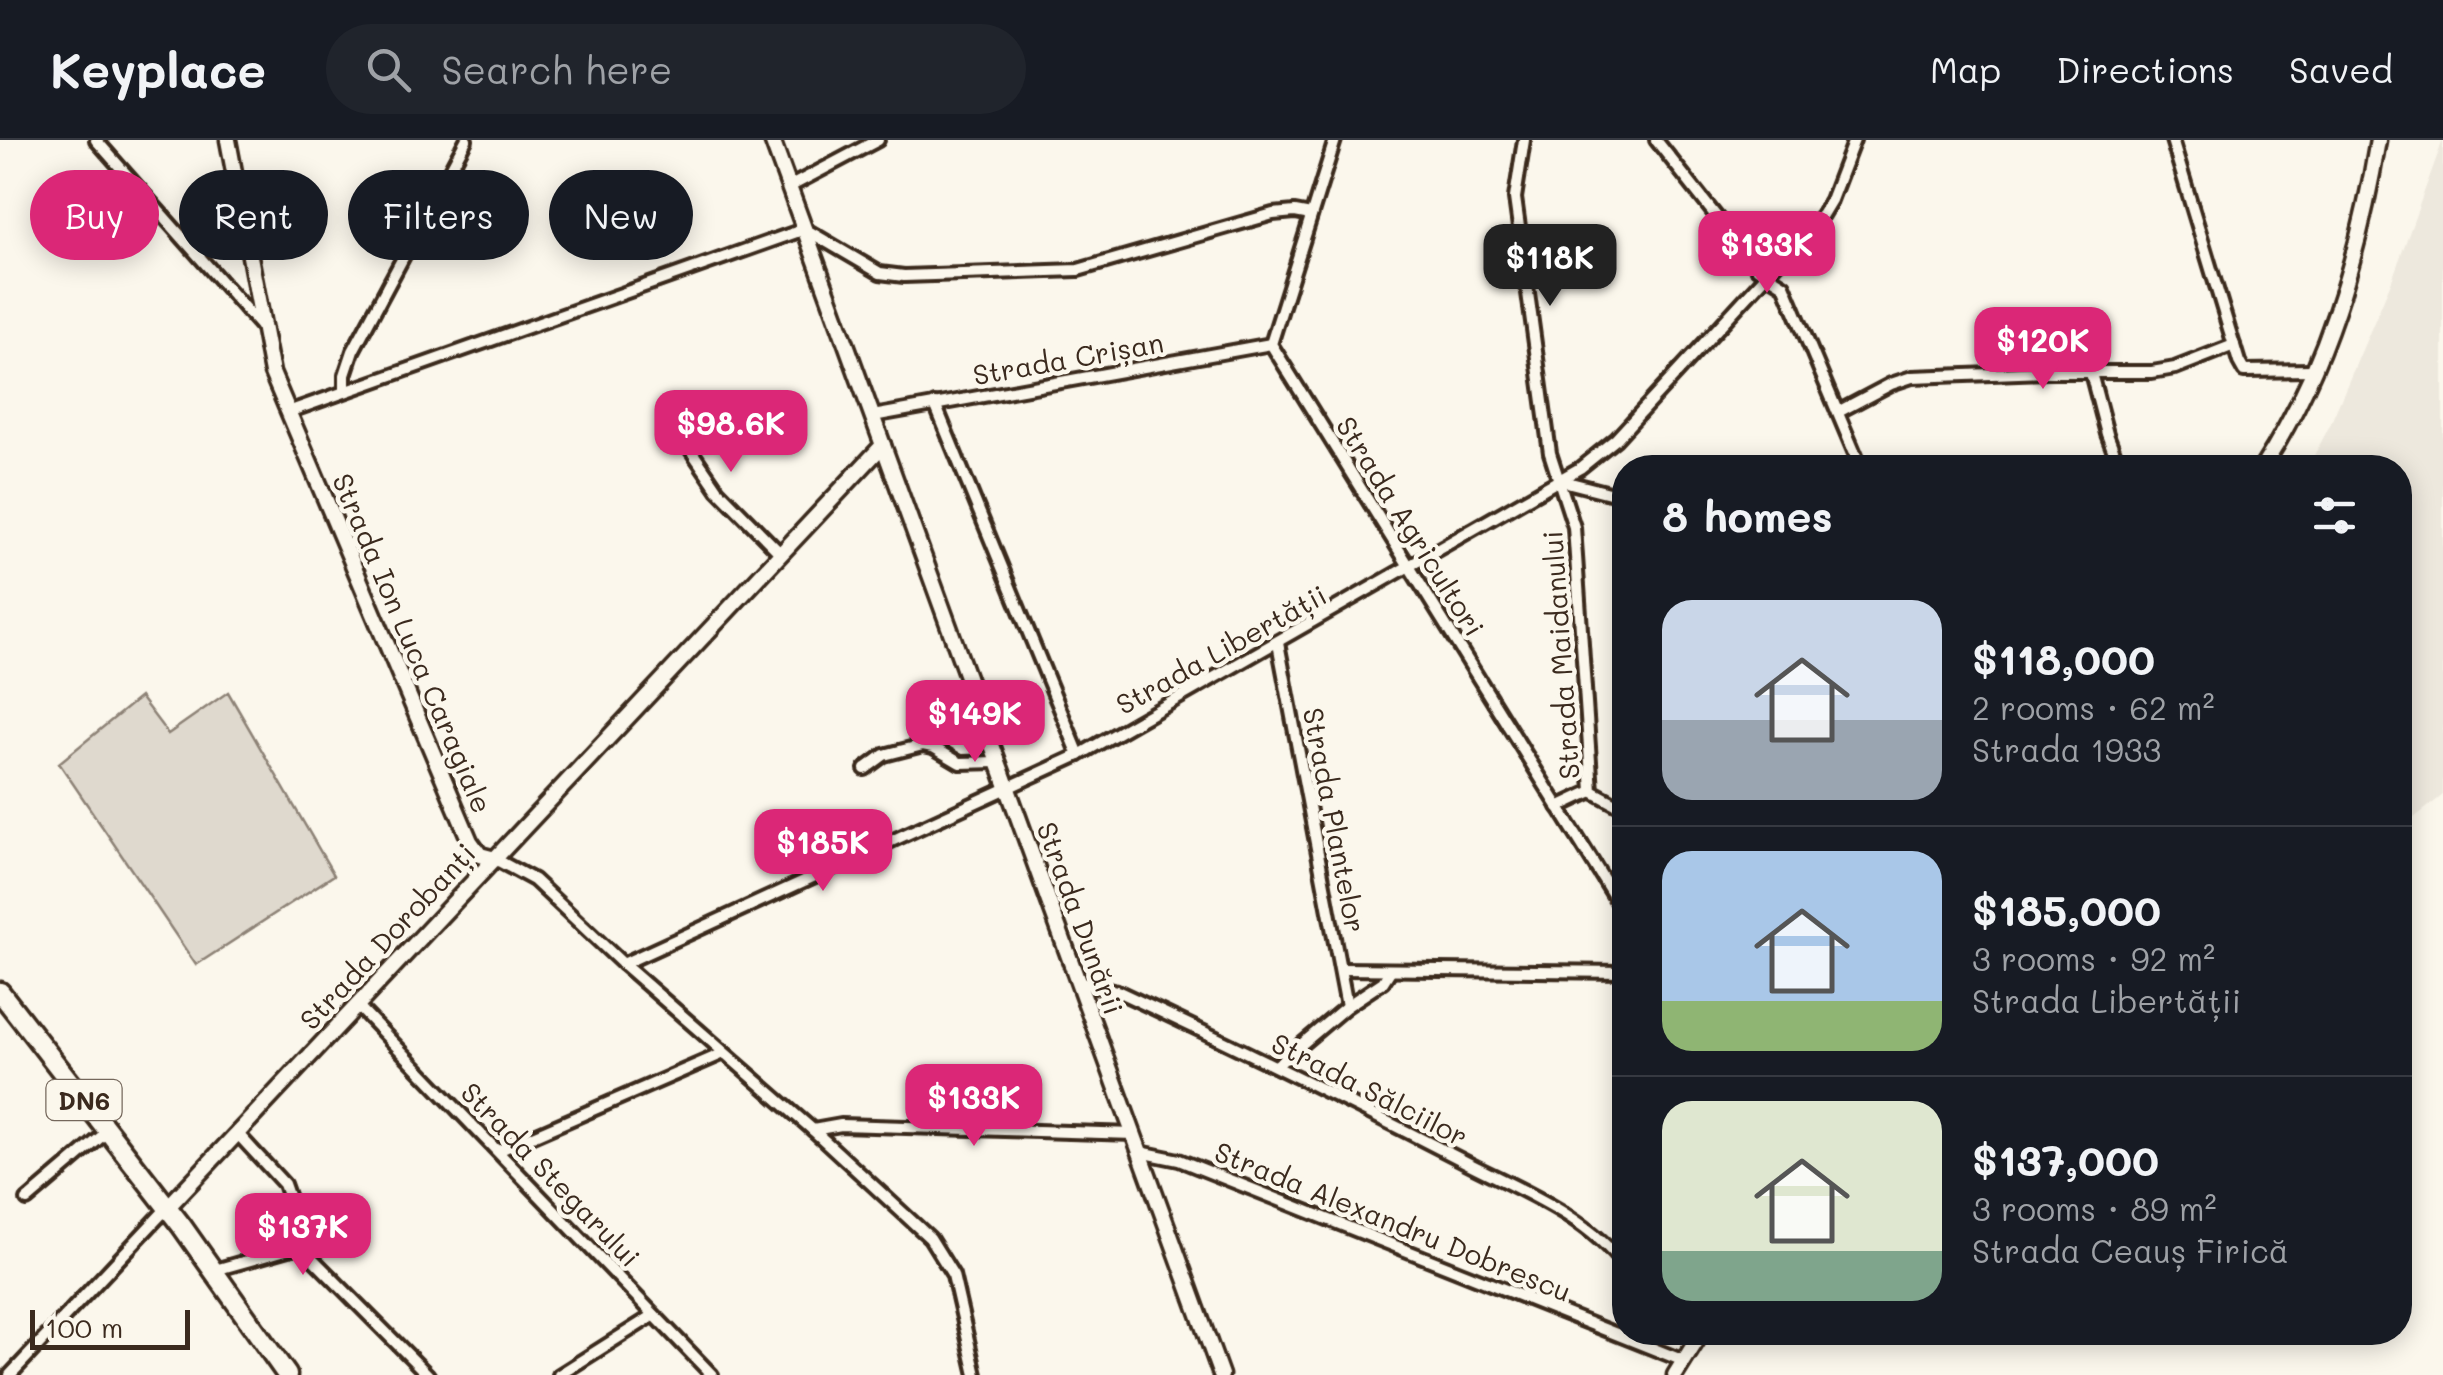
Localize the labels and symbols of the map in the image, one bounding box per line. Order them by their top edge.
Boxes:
pin: $133K [1697,211,1837,296]
pin: $118K [1480,224,1620,309]
pin: $120K [1973,307,2113,392]
street label: Strada Crișan [970,324,1166,393]
pin: $98.6K [650,390,812,475]
street label: Strada Agricultori [1329,409,1493,643]
street label: Strada Ion Luca Caragiale [325,468,501,818]
street label: Strada Maidanului [1533,530,1587,780]
street label: Strada Libertății [1109,576,1333,723]
pin: $149K [905,680,1045,765]
street label: Strada Plantelor [1296,705,1374,935]
pin: $185K [753,809,893,894]
street label: Strada Dunării [1029,817,1133,1019]
street label: Strada Dorobanți [291,835,483,1037]
street label: Strada Sălciilor [1266,1024,1474,1154]
pin: $133K [904,1064,1044,1149]
street label: Strada Stegarului [454,1074,648,1274]
road number: DN6 [46,1080,122,1120]
street label: Strada Alexandru Dobrescu [1210,1133,1576,1309]
pin: $137K [233,1193,373,1278]
scale bar [30,1305,190,1350]

